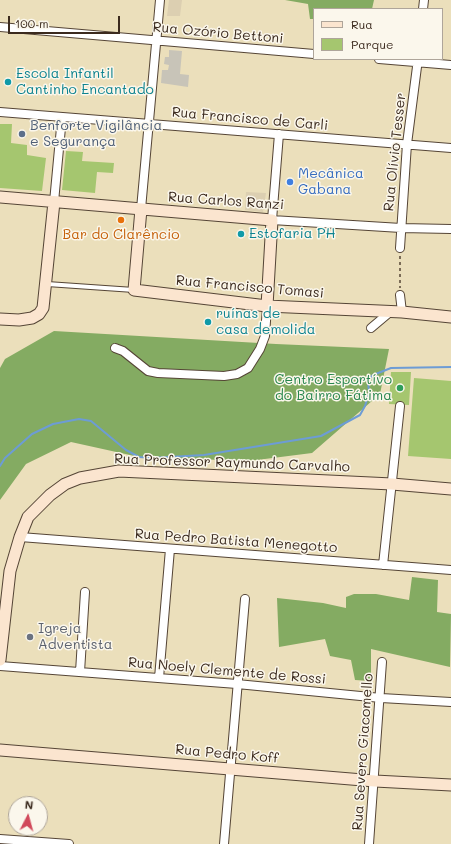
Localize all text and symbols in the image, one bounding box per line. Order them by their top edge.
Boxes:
scale bar [10,8,122,34]
legend [313,8,443,60]
text: 100 m [15,15,49,31]
text: Rua [351,16,373,32]
street label: Rua Ozório Bettoni [152,19,284,47]
text: Parque [351,36,394,52]
place label: Escola Infantil Cantinho Encantado [16,66,154,98]
marker: Escola Infantil Cantinho Encantado [3,77,13,87]
street label: Rua Olívio Tesser [380,92,410,212]
street label: Rua Francisco de Carli [171,104,329,134]
place label: Benforte Vigilância e Segurança [30,118,162,150]
marker: Benforte Vigilância e Segurança [17,129,27,139]
place label: Mecânica Gabana [298,166,364,198]
marker: Mecânica Gabana [285,177,295,187]
street label: Rua Carlos Ranzi [167,189,285,213]
marker: Bar do Clarêncio [116,215,126,225]
place label: Estofaria PH [249,226,336,242]
place label: Bar do Clarêncio [62,227,180,243]
marker: Estofaria PH [236,229,246,239]
street label: Rua Francisco Tomasi [175,272,325,302]
place label: ruínas de casa demolida [216,306,315,338]
marker: ruínas de casa demolida [203,317,213,327]
place label: Centro Esportívo do Bairro Fátima [275,372,392,404]
marker: Centro Esportívo do Bairro Fátima [395,383,405,393]
street label: Rua Professor Raymundo Carvalho [114,450,350,476]
street label: Rua Pedro Batista Menegotto [134,526,338,556]
place label: Igreja Adventista [38,621,113,654]
marker: Igreja Adventista [25,632,35,642]
street label: Rua Noely Clemente de Rossi [127,654,327,688]
street label: Rua Severo Giacomello [349,673,377,831]
street label: Rua Pedro Koff [175,741,279,767]
north arrow [8,796,48,836]
text: N [24,797,34,812]

